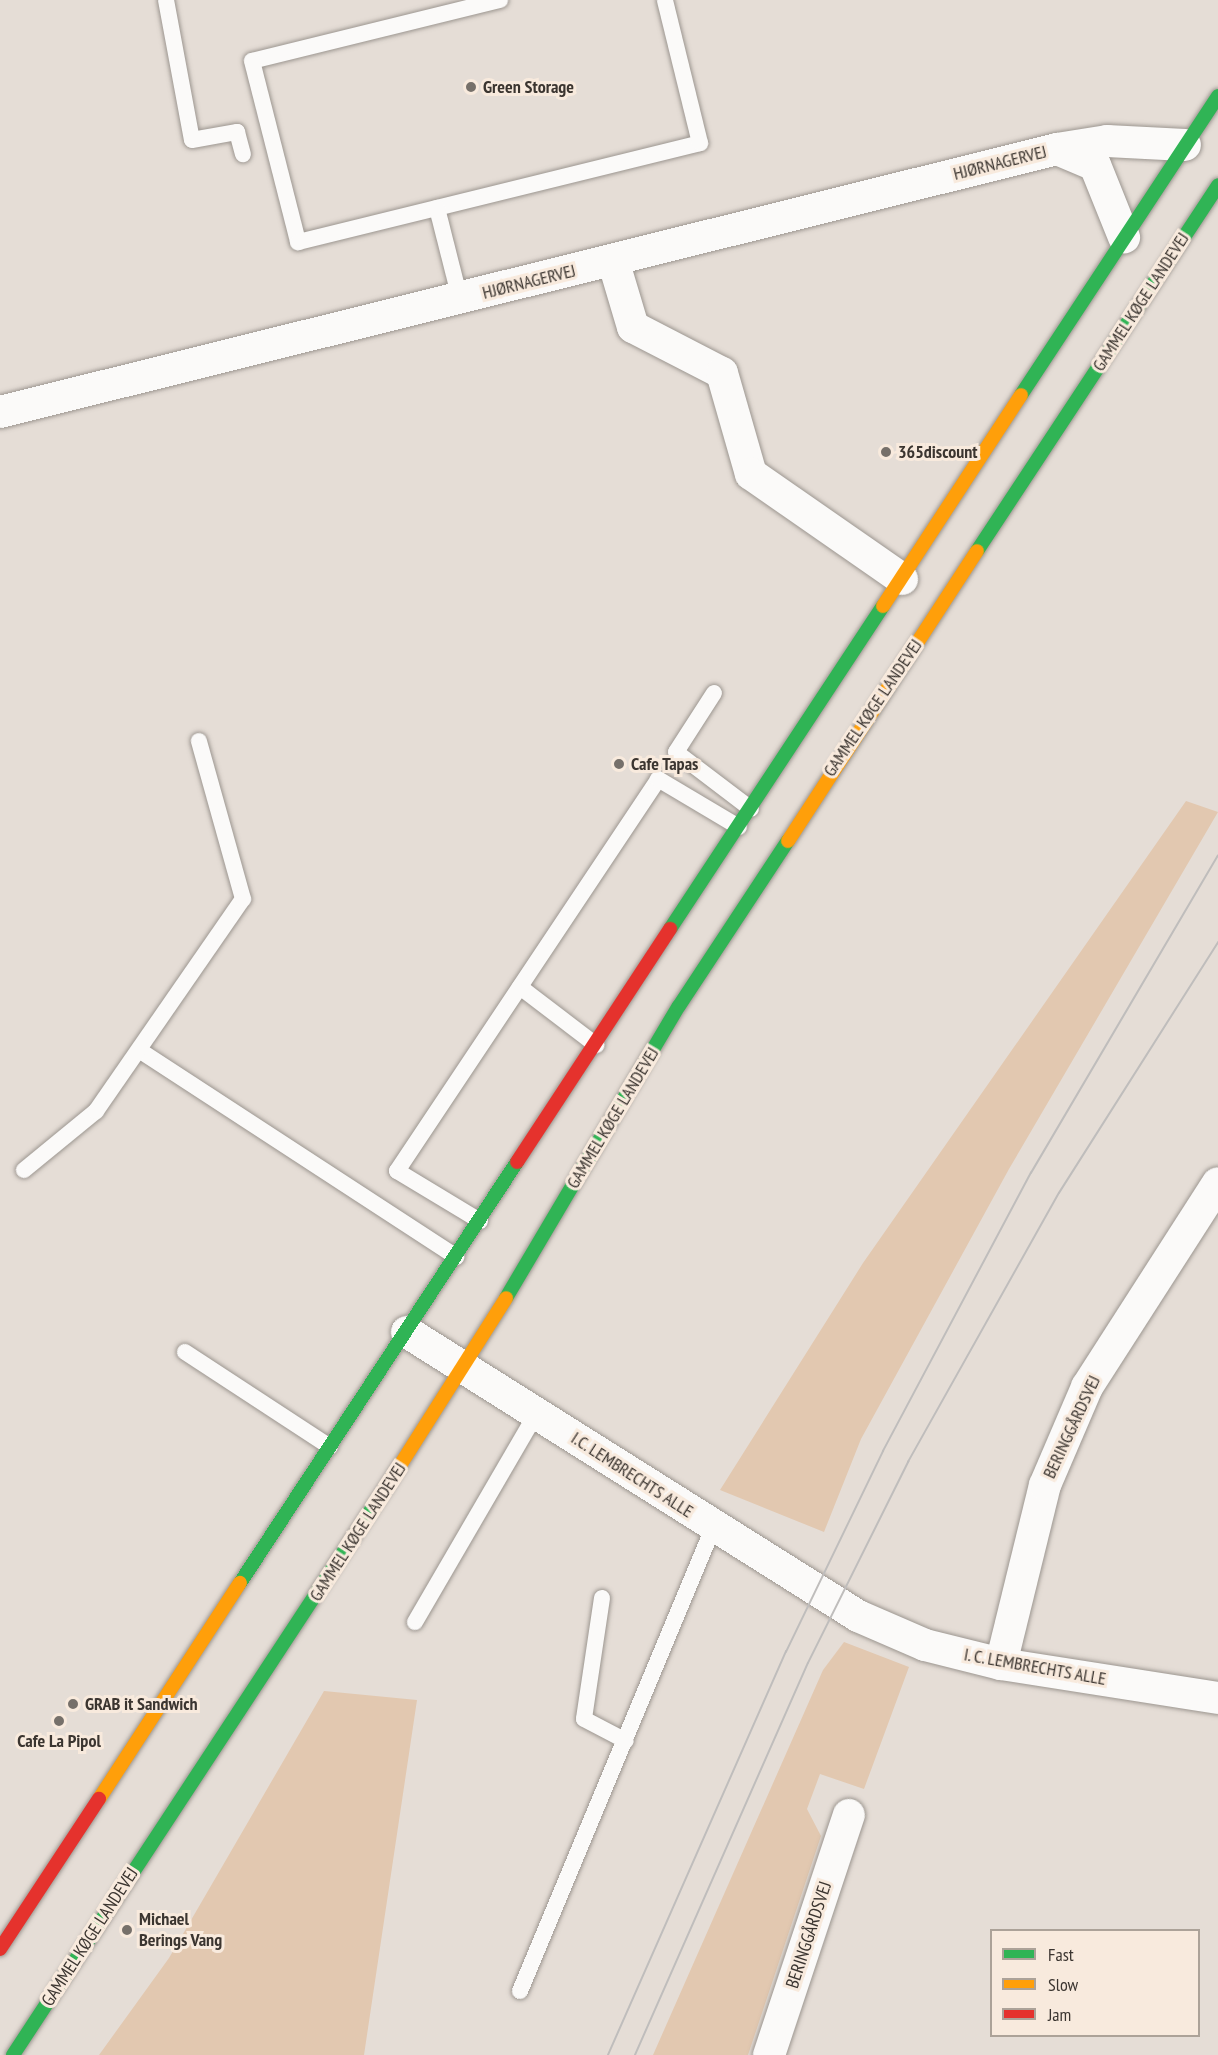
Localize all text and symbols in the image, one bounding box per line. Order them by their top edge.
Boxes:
place label: Green Storage [483,76,574,98]
marker: Green Storage [464,80,478,94]
street label: HJØRNAGERVEJ [951,141,1049,185]
street label: GAMMEL KØGE LANDEVEJ [1088,228,1194,376]
street label: HJØRNAGERVEJ [480,260,578,304]
place label: 365discount [898,441,978,463]
marker: 365discount [879,445,893,459]
street label: GAMMEL KØGE LANDEVEJ [819,635,927,781]
place label: Cafe Tapas [631,753,699,775]
marker: Cafe Tapas [612,757,626,771]
street label: GAMMEL KØGE LANDEVEJ [562,1043,664,1193]
street label: BERINGGÅRDSVEJ [1039,1372,1105,1482]
street label: I.C. LEMBRECHTS ALLE [566,1427,698,1523]
street label: GAMMEL KØGE LANDEVEJ [305,1458,411,1606]
street label: I. C. LEMBRECHTS ALLE [961,1644,1109,1690]
place label: GRAB it Sandwich [85,1693,198,1715]
marker: GRAB it Sandwich [66,1697,80,1711]
marker: Cafe La Pipol [52,1714,66,1728]
place label: Cafe La Pipol [17,1730,101,1752]
street label: GAMMEL KØGE LANDEVEJ [37,1863,143,2011]
street label: BERINGGÅRDSVEJ [782,1879,836,1991]
place label: Michael Berings Vang [139,1909,223,1952]
marker: Michael Berings Vang [120,1923,134,1937]
legend [990,1929,1200,2037]
text: Fast [1048,1943,1074,1966]
text: Slow [1048,1973,1078,1996]
text: Jam [1048,2003,1071,2026]

